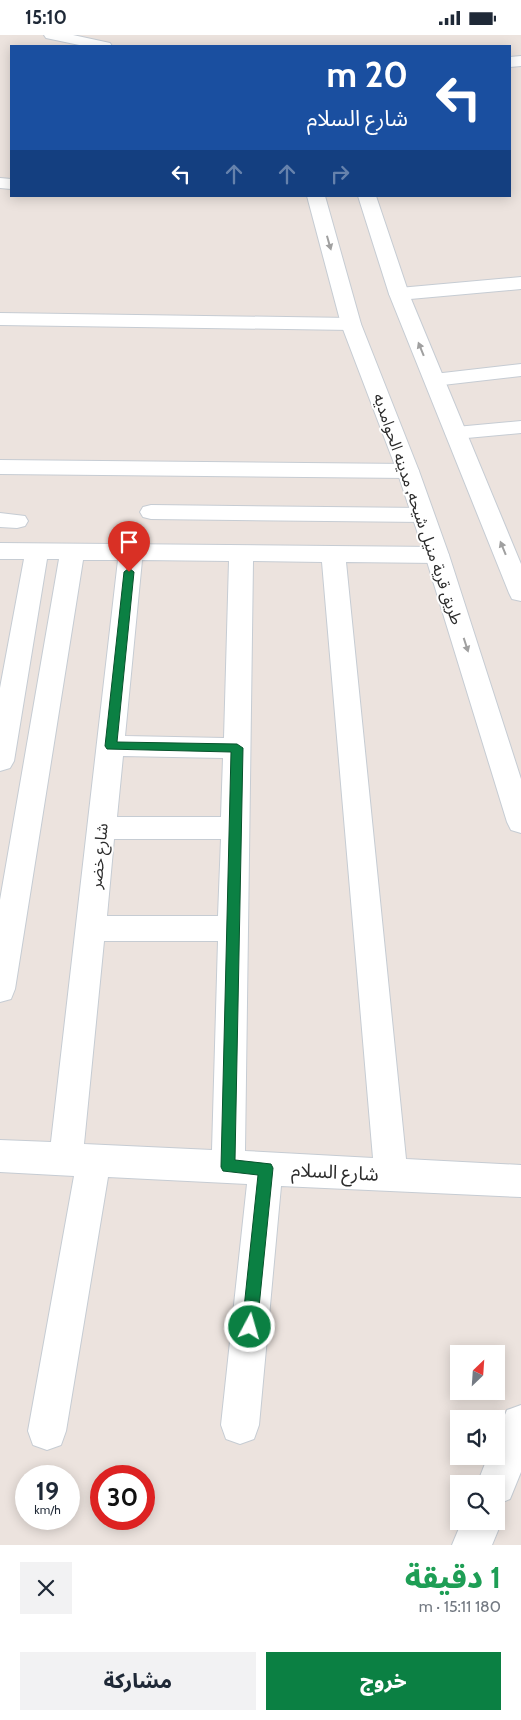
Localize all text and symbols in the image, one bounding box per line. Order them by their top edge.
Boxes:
text: 15:10 [25,6,67,29]
text: 20 m [326,53,408,96]
icon: left [426,65,491,130]
text: شارع السلام [307,105,408,132]
icon: left [167,160,195,188]
icon: ahead [220,160,248,188]
icon: ahead [273,160,301,188]
icon: right [326,160,354,188]
one-way arrow [325,236,333,251]
one-way arrow [417,342,425,356]
street label: طريق قرية منيل شيحه, مدينه الحوامديه [368,391,467,628]
pin [108,521,150,572]
icon: arrive [115,528,143,556]
one-way arrow [498,541,506,555]
one-way arrow [462,638,470,653]
street label: شارع خضر [86,822,115,891]
street label: شارع السلام [291,1158,379,1189]
position arrow [223,1300,275,1352]
north arrow [450,1345,505,1400]
map controls [450,1345,505,1530]
button: sound [450,1410,505,1465]
speed limit sign: 30 [90,1465,155,1530]
button: search [450,1475,505,1530]
text: 19 [36,1476,59,1506]
text: km/h [34,1502,61,1517]
text: 1 دقيقة [405,1559,501,1596]
button: close [20,1562,72,1614]
text: 180 m · 15:11 [419,1597,501,1616]
button: مشاركة [20,1652,256,1710]
button: خروج [266,1652,501,1710]

